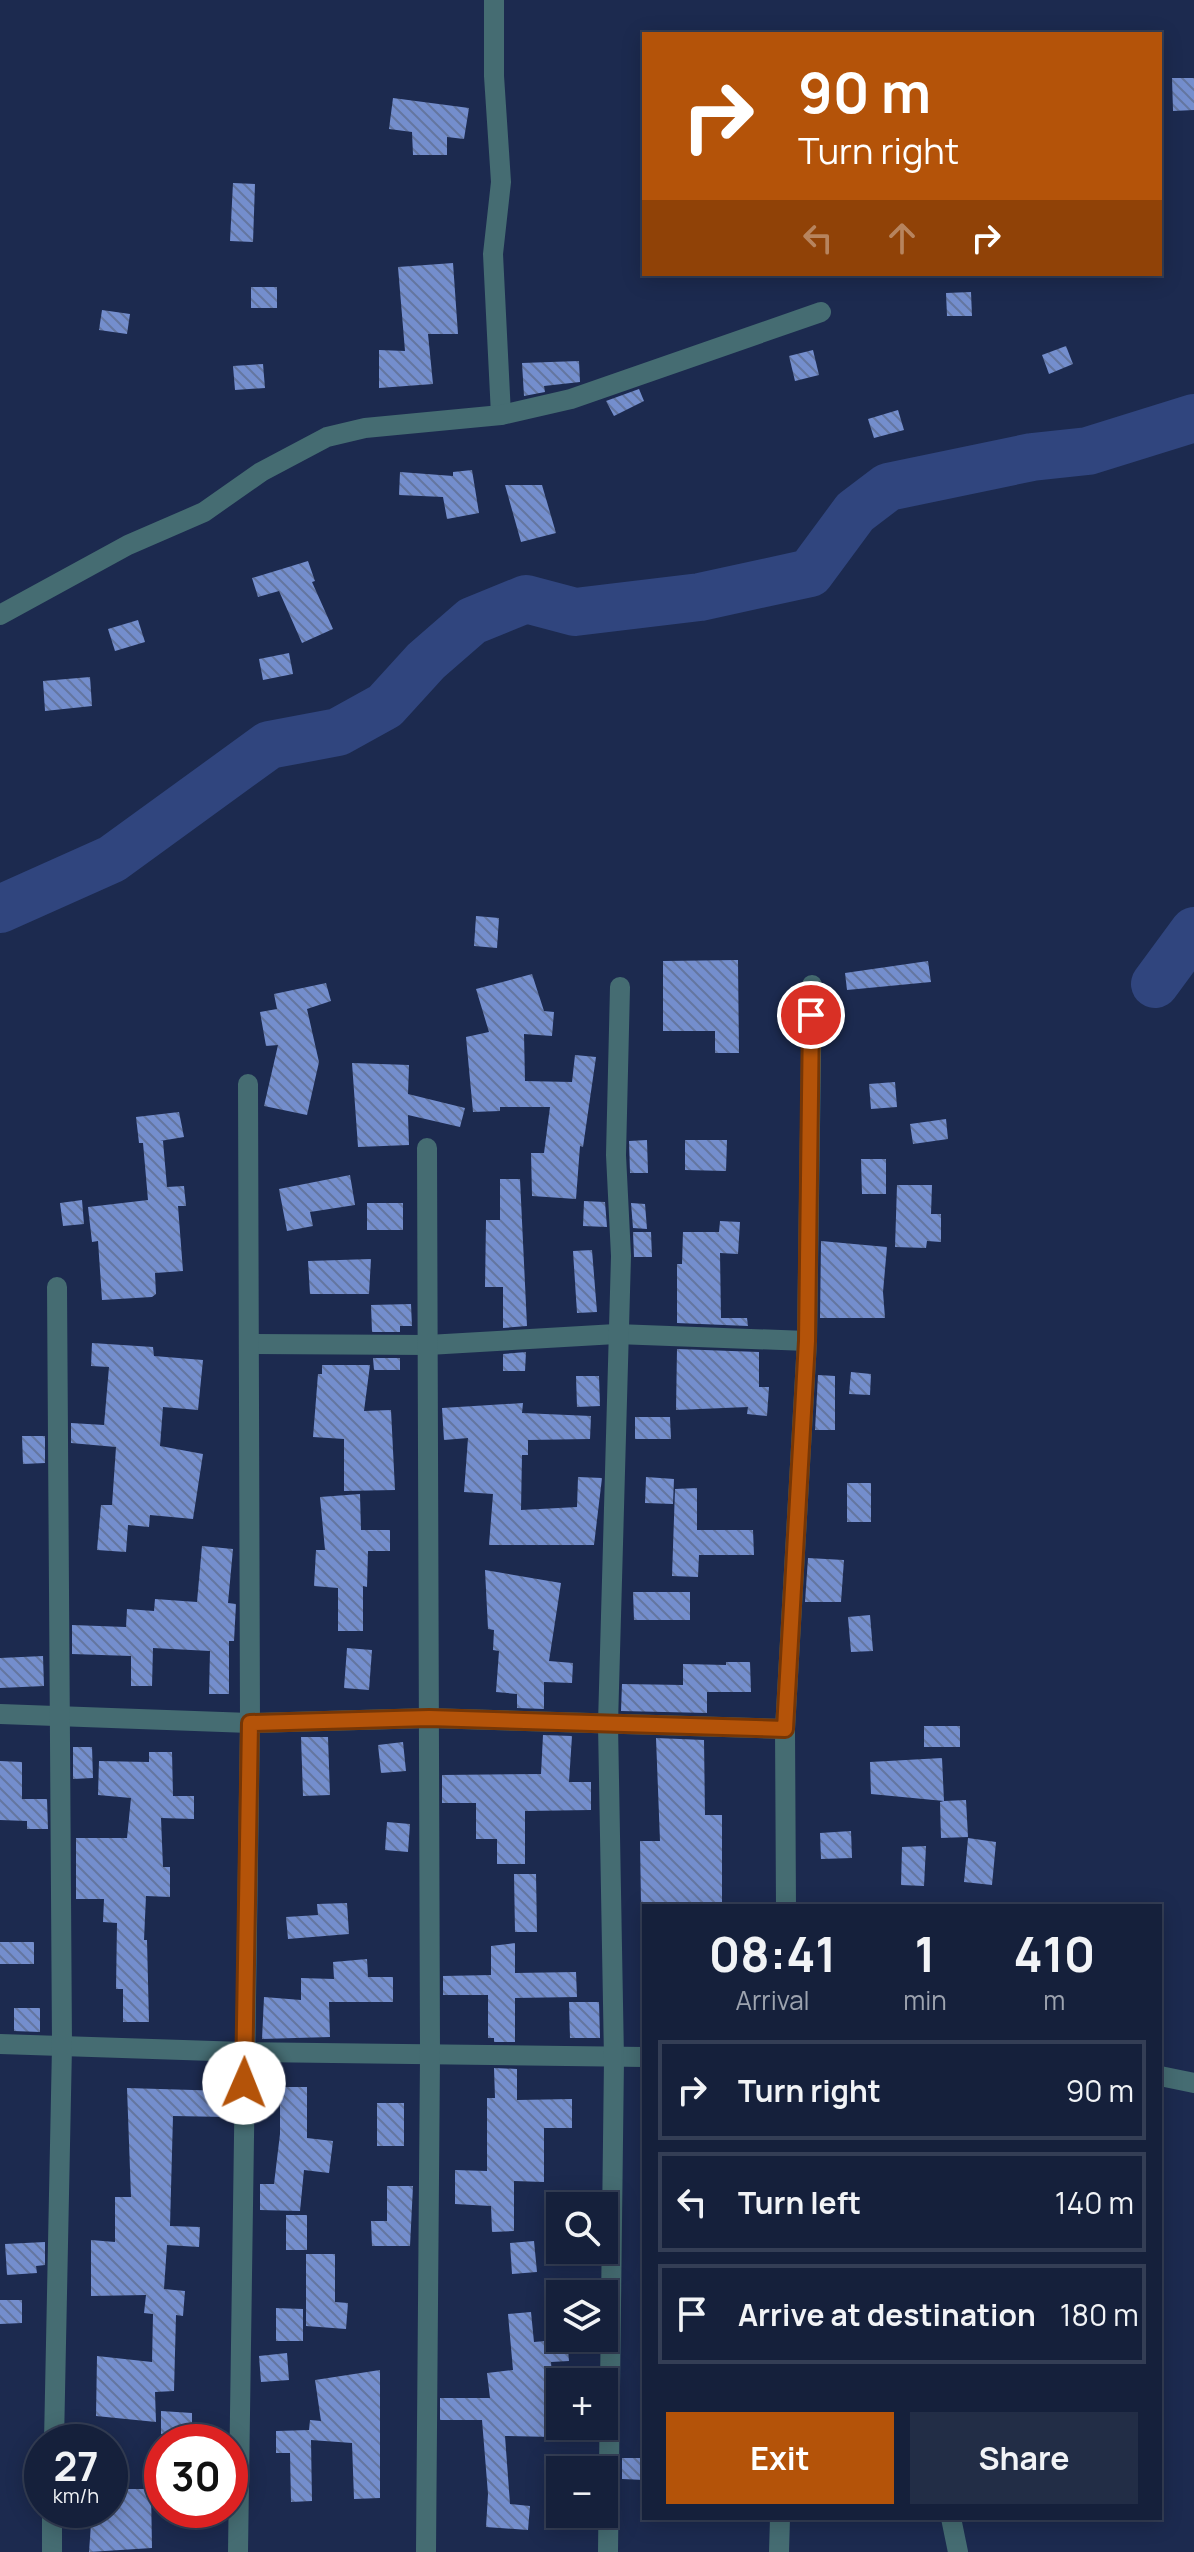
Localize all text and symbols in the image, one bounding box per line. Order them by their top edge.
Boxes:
text: 90 m [798,53,931,130]
icon: right [666,64,770,168]
text: Turn right [798,126,959,175]
icon: left [796,216,840,260]
icon: ahead [880,216,924,260]
icon: right [964,216,1008,260]
pin [777,981,845,1049]
icon: arrive [789,993,833,1037]
text: 08:41 [709,1921,836,1986]
text: 1 [914,1921,935,1986]
text: 410 [1013,1921,1095,1986]
text: Arrival [735,1982,810,2018]
text: min [903,1982,947,2018]
text: m [1043,1982,1065,2018]
position arrow [202,2041,286,2125]
icon: right [670,2068,714,2112]
text: Turn right [738,2070,881,2111]
text: 90 m [1066,2070,1134,2111]
icon: left [670,2180,714,2224]
text: Turn left [738,2182,861,2223]
text: 140 m [1055,2182,1134,2223]
map controls [546,2192,618,2528]
button: search [546,2192,618,2264]
button: layers [546,2280,618,2352]
icon: arrive [670,2292,714,2336]
text: Arrive at destination [738,2294,1036,2335]
text: 180 m [1060,2294,1139,2335]
button: + [546,2368,618,2440]
button: Exit [666,2412,894,2504]
button: Share [910,2412,1138,2504]
speed limit sign: 30 [144,2424,248,2528]
text: 27 [53,2438,99,2493]
button: − [546,2456,618,2528]
text: km/h [53,2482,99,2509]

